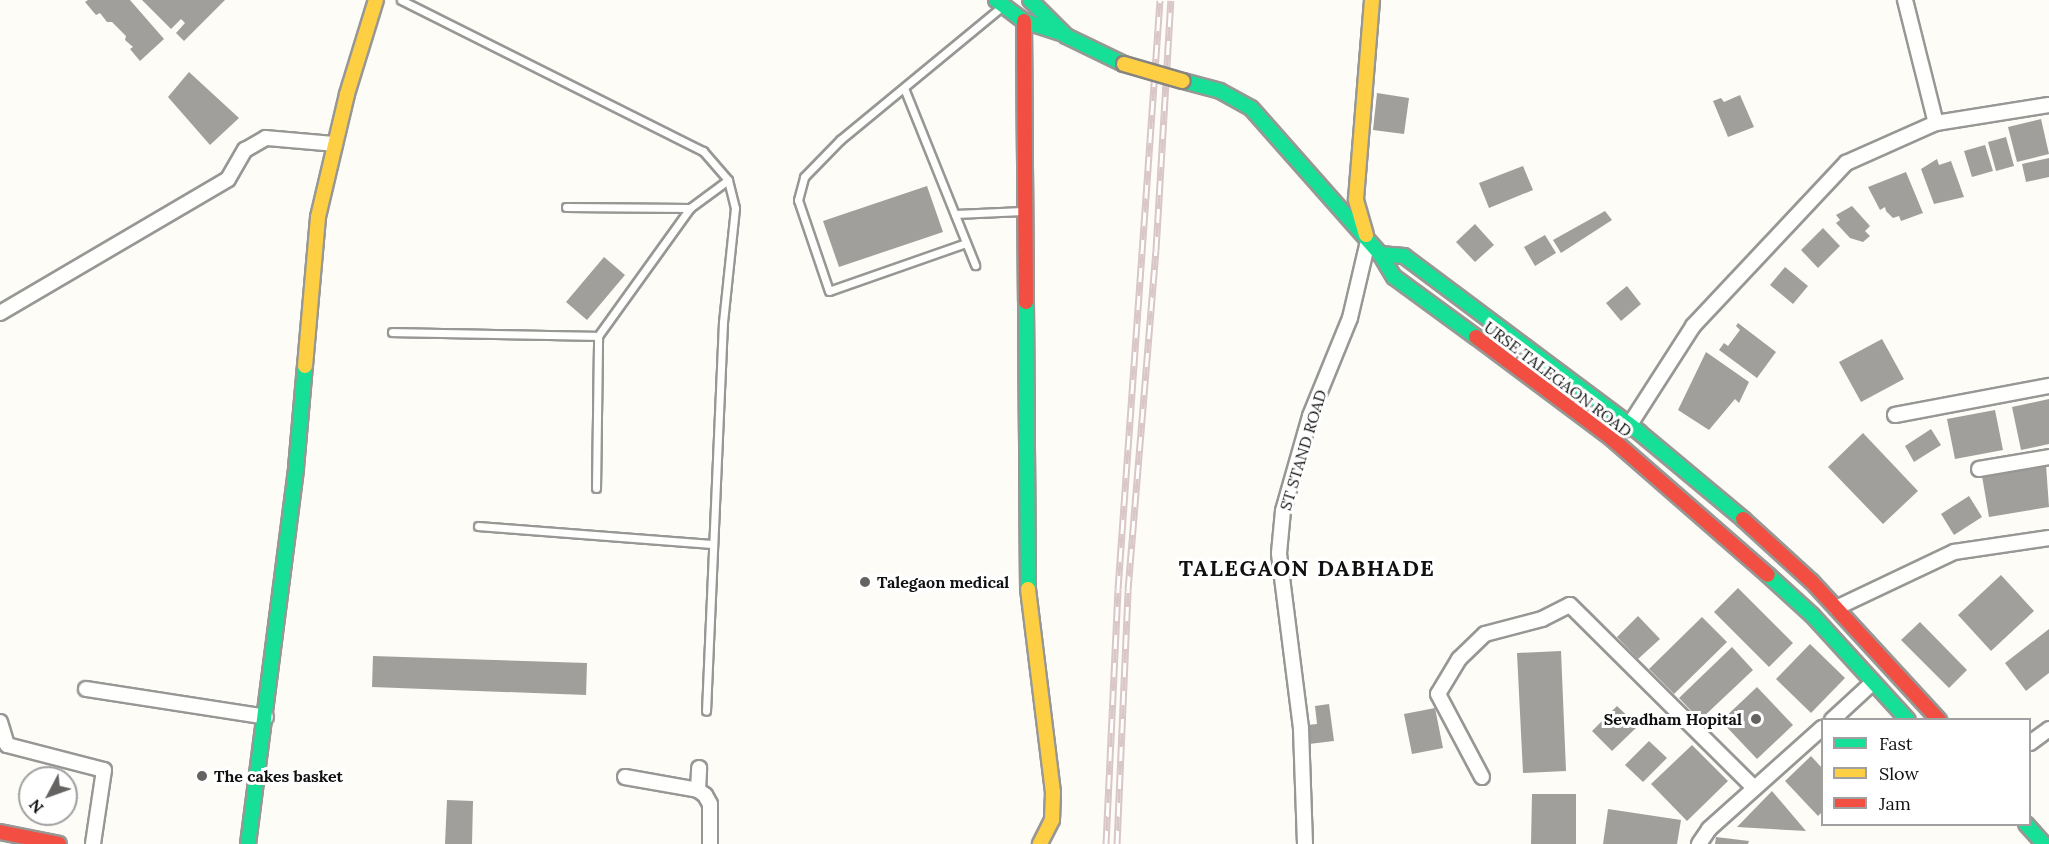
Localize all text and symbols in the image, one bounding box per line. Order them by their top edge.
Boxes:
street label: URSE TALEGAON ROAD [1480,317,1636,441]
street label: ST STAND ROAD [1276,387,1330,513]
district label: TALEGAON DABHADE [1179,556,1435,582]
place label: Talegaon medical [877,572,1009,592]
marker: Talegaon medical [858,575,872,589]
place label: Sevadham Hopital [1604,709,1742,729]
marker: Sevadham Hopital [1747,710,1765,728]
legend [1821,718,2031,826]
text: Fast [1879,732,1913,755]
text: Slow [1879,762,1919,785]
north arrow [18,766,78,826]
place label: The cakes basket [214,766,343,786]
marker: The cakes basket [195,769,209,783]
text: Jam [1879,792,1911,815]
text: N [24,795,48,818]

